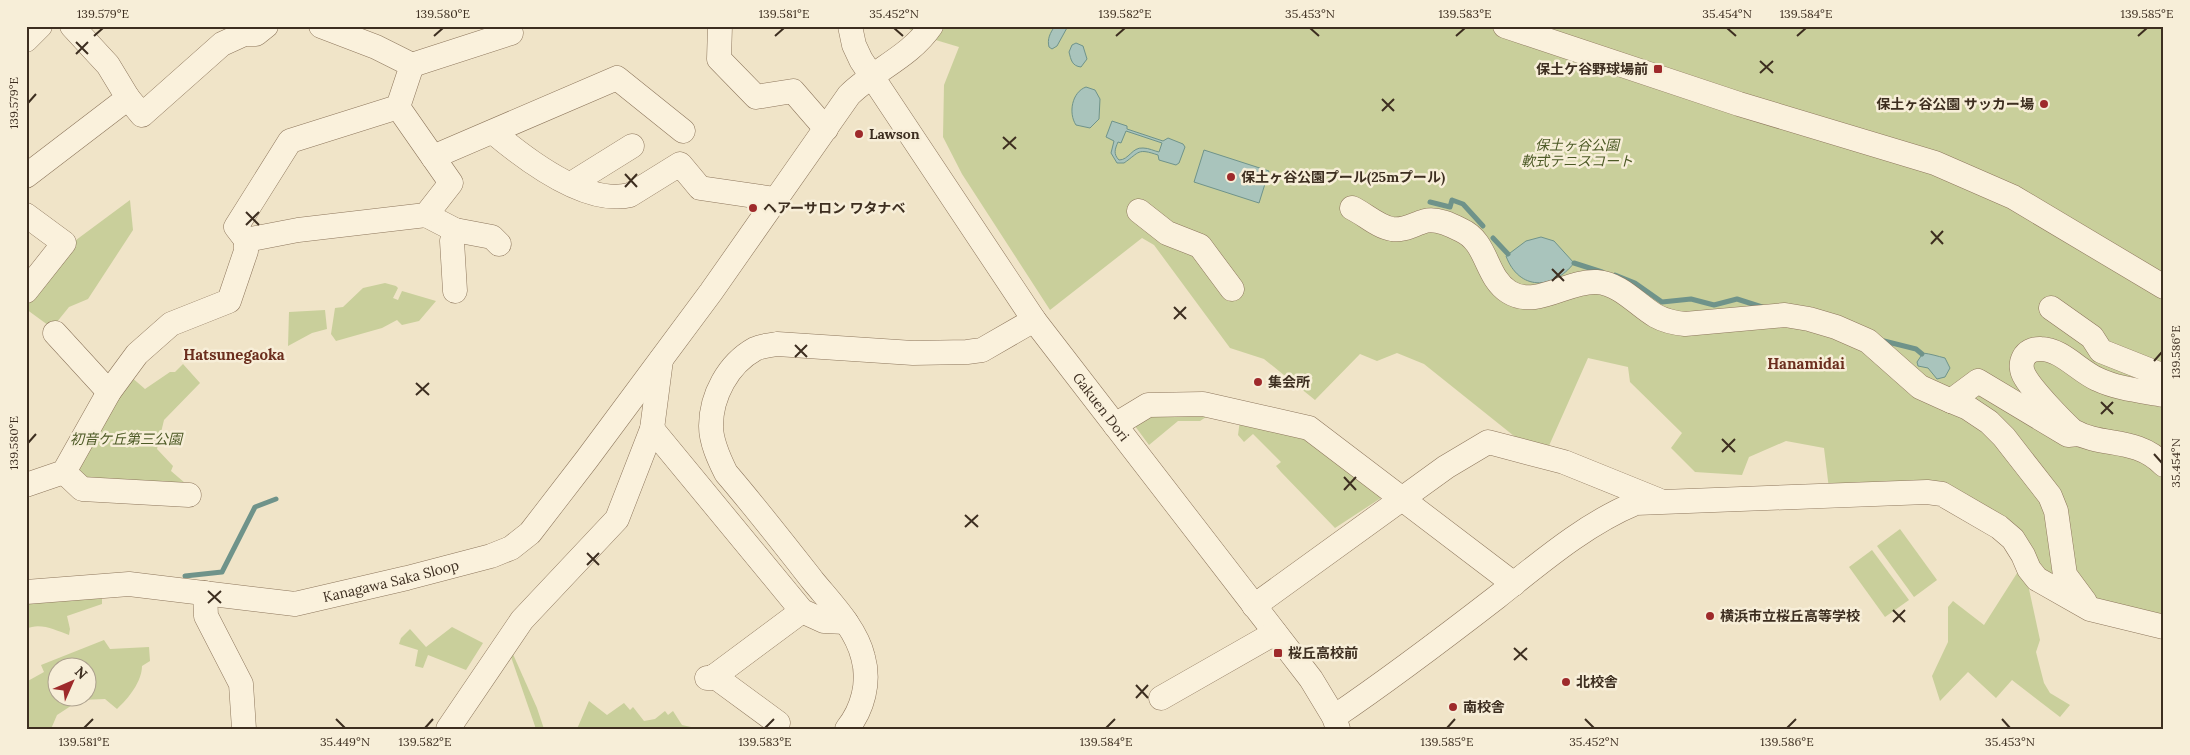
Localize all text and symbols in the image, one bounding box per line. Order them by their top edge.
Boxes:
text: 139.579°E [77,6,129,21]
text: 139.580°E [416,6,470,21]
text: 139.581°E [759,6,809,21]
text: 35.452°N [869,6,919,21]
text: 139.582°E [1099,6,1151,21]
text: 35.453°N [1285,6,1335,21]
text: 139.583°E [1438,6,1492,21]
text: 35.454°N [1702,6,1752,21]
text: 139.584°E [1780,6,1832,21]
text: 139.585°E [2121,6,2173,21]
place label: 保土ケ谷野球場前 [1536,60,1648,78]
marker: 保土ケ谷野球場前 [1652,63,1664,75]
text: 139.579°E [6,77,21,129]
place label: 保土ヶ谷公園 サッカー場 [1876,95,2034,113]
marker: 保土ヶ谷公園 サッカー場 [2038,98,2050,110]
place label: Lawson [869,125,920,143]
marker: Lawson [853,128,865,140]
park label: 保土ヶ谷公園 軟式テニスコート [1521,136,1633,170]
place label: 保土ヶ谷公園プール(25mプール) [1241,168,1445,186]
marker: 保土ヶ谷公園プール(25mプール) [1225,171,1237,183]
place label: ヘアーサロン ワタナベ [763,199,906,217]
marker: ヘアーサロン ワタナベ [747,202,759,214]
text: 139.586°E [2168,325,2183,379]
district label: Hatsunegaoka [183,345,285,364]
district label: Hanamidai [1767,354,1845,373]
street label: Gakuen Dori [1069,369,1133,445]
place label: 集会所 [1268,373,1310,391]
marker: 集会所 [1252,376,1264,388]
text: 139.580°E [6,416,21,470]
park label: 初音ケ丘第三公園 [70,430,184,448]
text: 35.454°N [2168,438,2183,488]
street label: Kanagawa Saka Sloop [321,556,461,606]
place label: 横浜市立桜丘高等学校 [1720,607,1860,625]
marker: 横浜市立桜丘高等学校 [1704,610,1716,622]
place label: 桜丘高校前 [1288,644,1358,662]
marker: 桜丘高校前 [1272,647,1284,659]
north arrow [48,658,98,708]
text: N [71,663,92,683]
place label: 北校舎 [1576,673,1618,691]
marker: 北校舎 [1560,676,1572,688]
place label: 南校舎 [1463,698,1505,716]
marker: 南校舎 [1447,701,1459,713]
text: 139.581°E [59,734,109,749]
text: 35.449°N [320,734,370,749]
text: 139.582°E [399,734,451,749]
text: 139.583°E [738,734,792,749]
text: 139.584°E [1080,734,1132,749]
text: 139.585°E [1421,734,1473,749]
text: 35.452°N [1569,734,1619,749]
text: 139.586°E [1760,734,1814,749]
text: 35.453°N [1985,734,2035,749]

